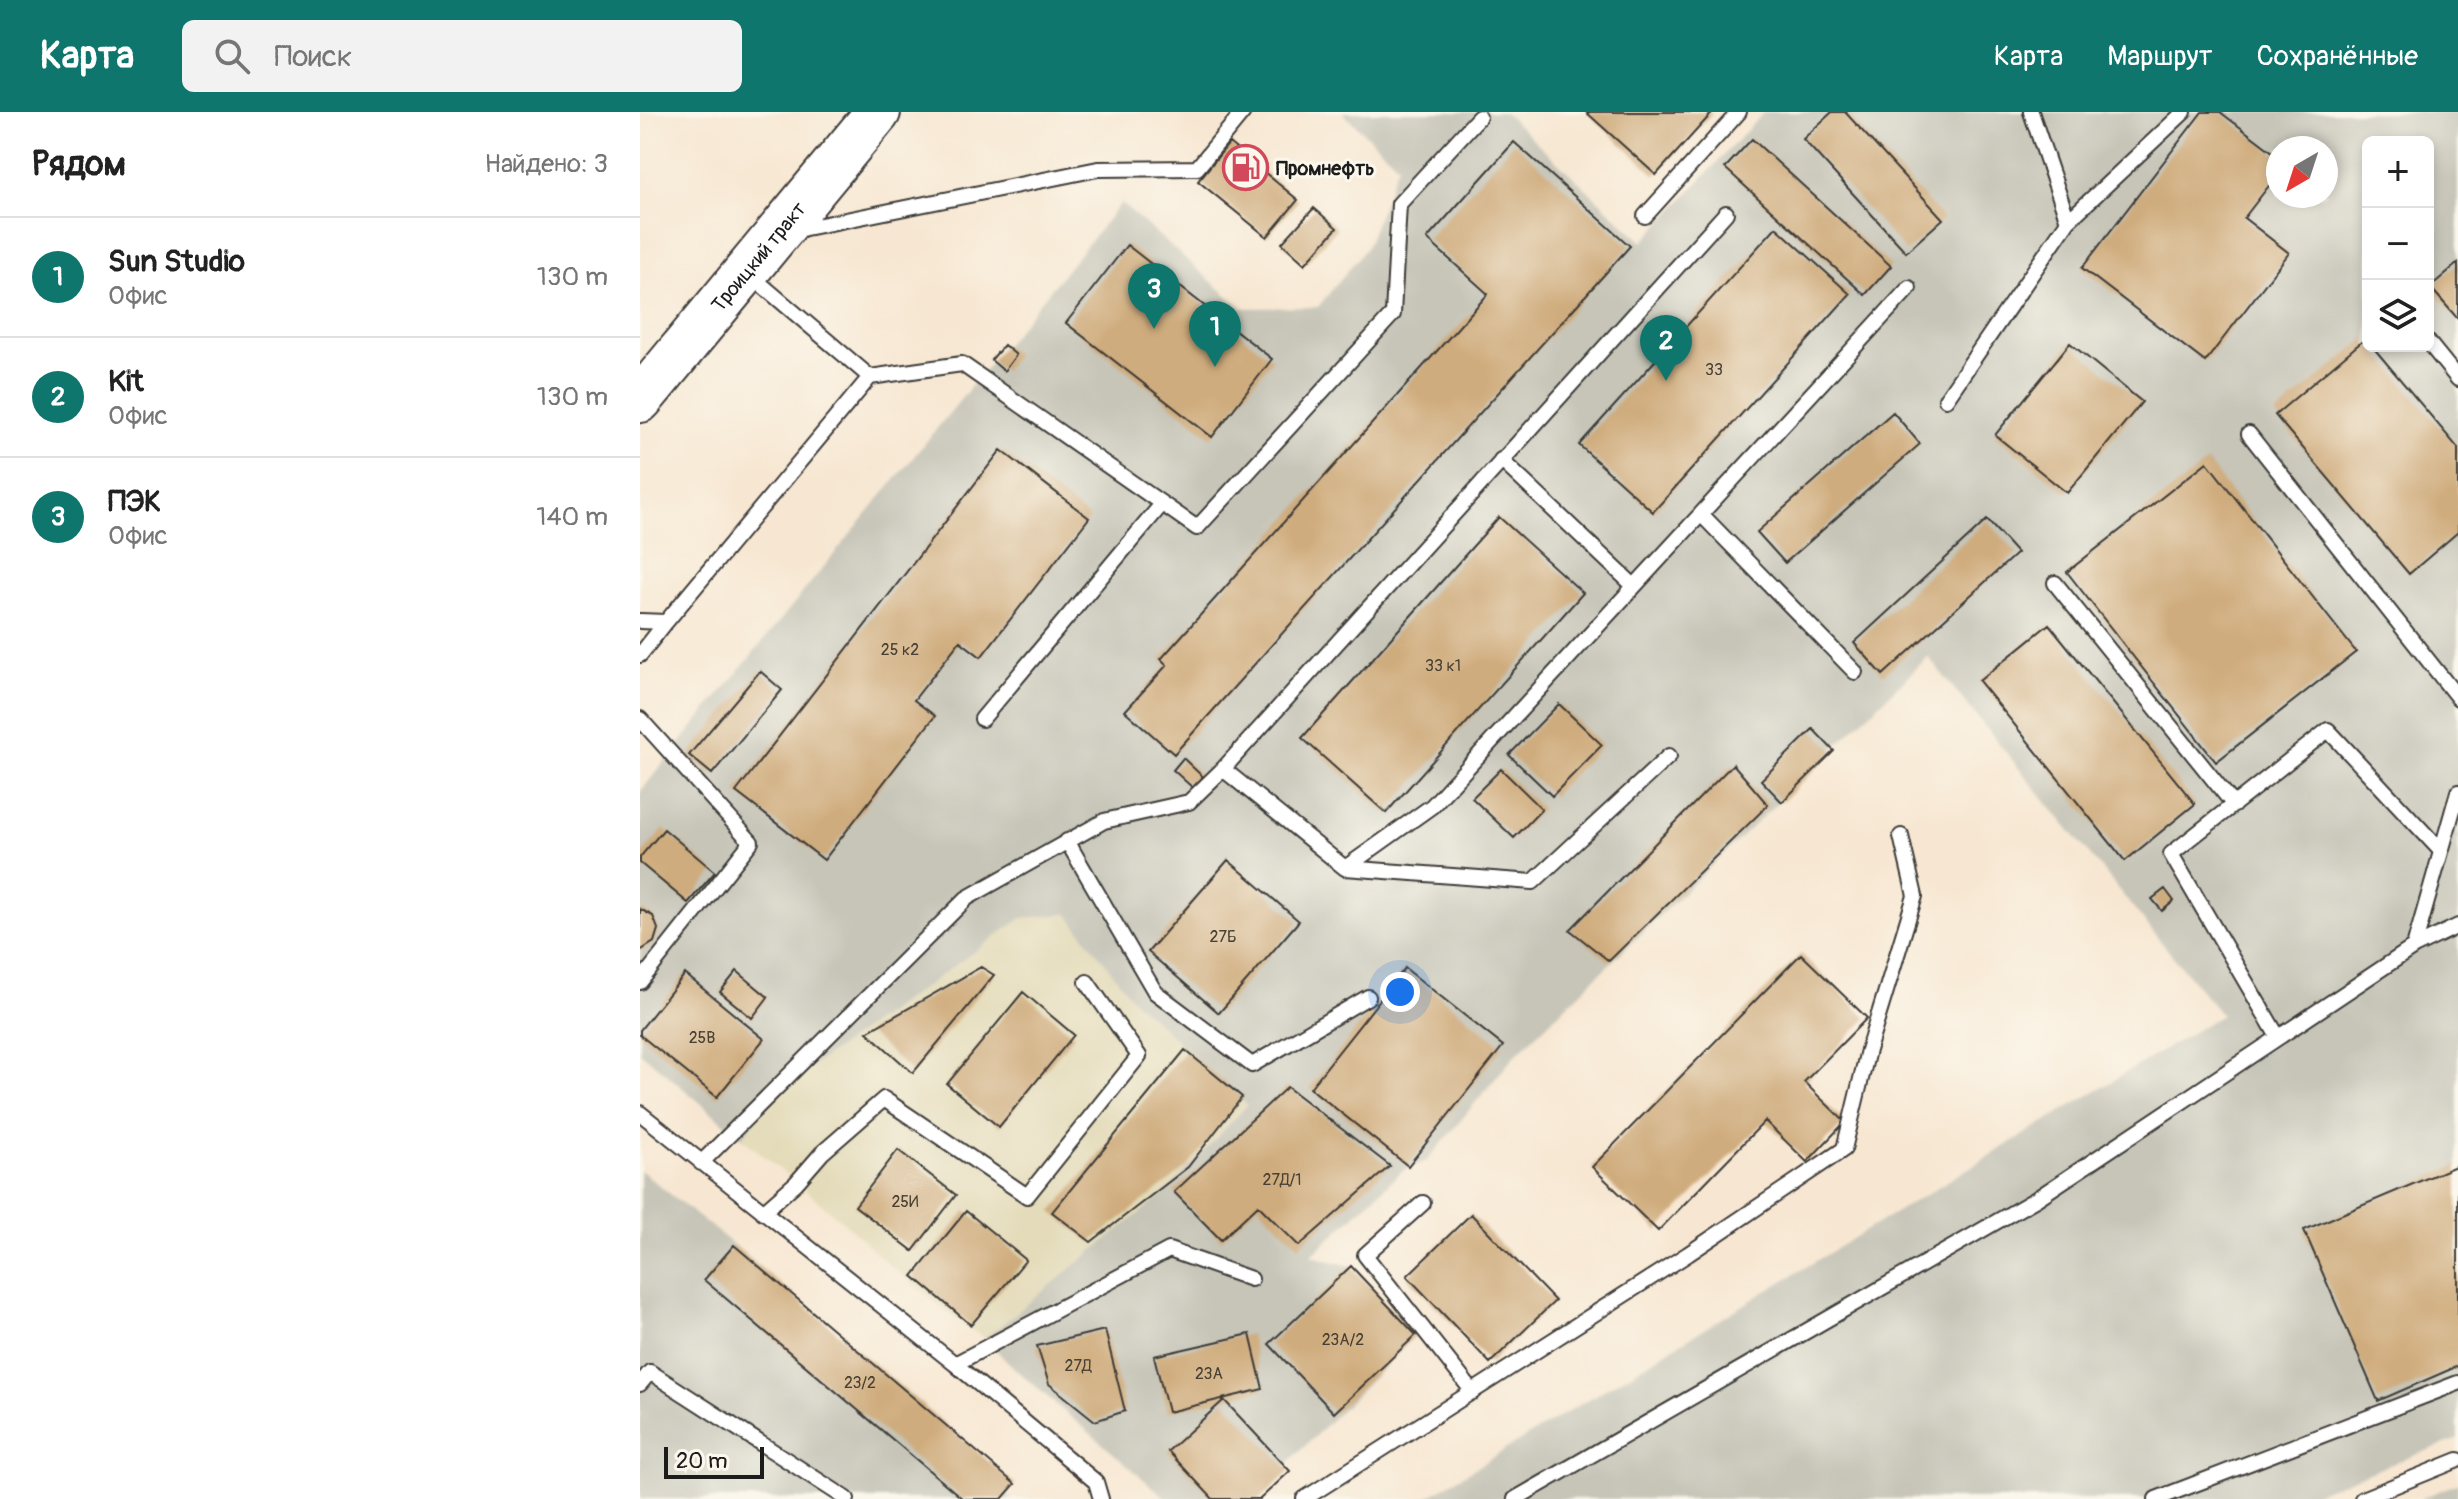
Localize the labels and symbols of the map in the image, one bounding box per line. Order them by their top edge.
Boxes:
north arrow [2266,136,2338,208]
fuel station icon: Промнефть [1221,144,1269,192]
place label: Промнефть [1276,156,1375,181]
street label: Троицкий тракт [706,197,812,317]
pin: 3 [1128,263,1180,329]
pin: 1 [1189,301,1241,367]
pin: 2 [1640,315,1692,381]
house number: 33 [1705,360,1723,380]
house number: 25 к2 [881,640,919,660]
house number: 33 к1 [1425,656,1461,676]
house number: 27Б [1209,927,1237,947]
your location [1380,972,1420,1012]
house number: 25В [689,1028,715,1048]
house number: 27Д/1 [1262,1170,1302,1190]
house number: 25И [891,1192,919,1212]
house number: 23А/2 [1322,1330,1364,1350]
house number: 27Д [1064,1356,1092,1376]
house number: 23А [1195,1364,1223,1384]
house number: 23/2 [844,1373,876,1393]
scale bar [664,1443,764,1479]

